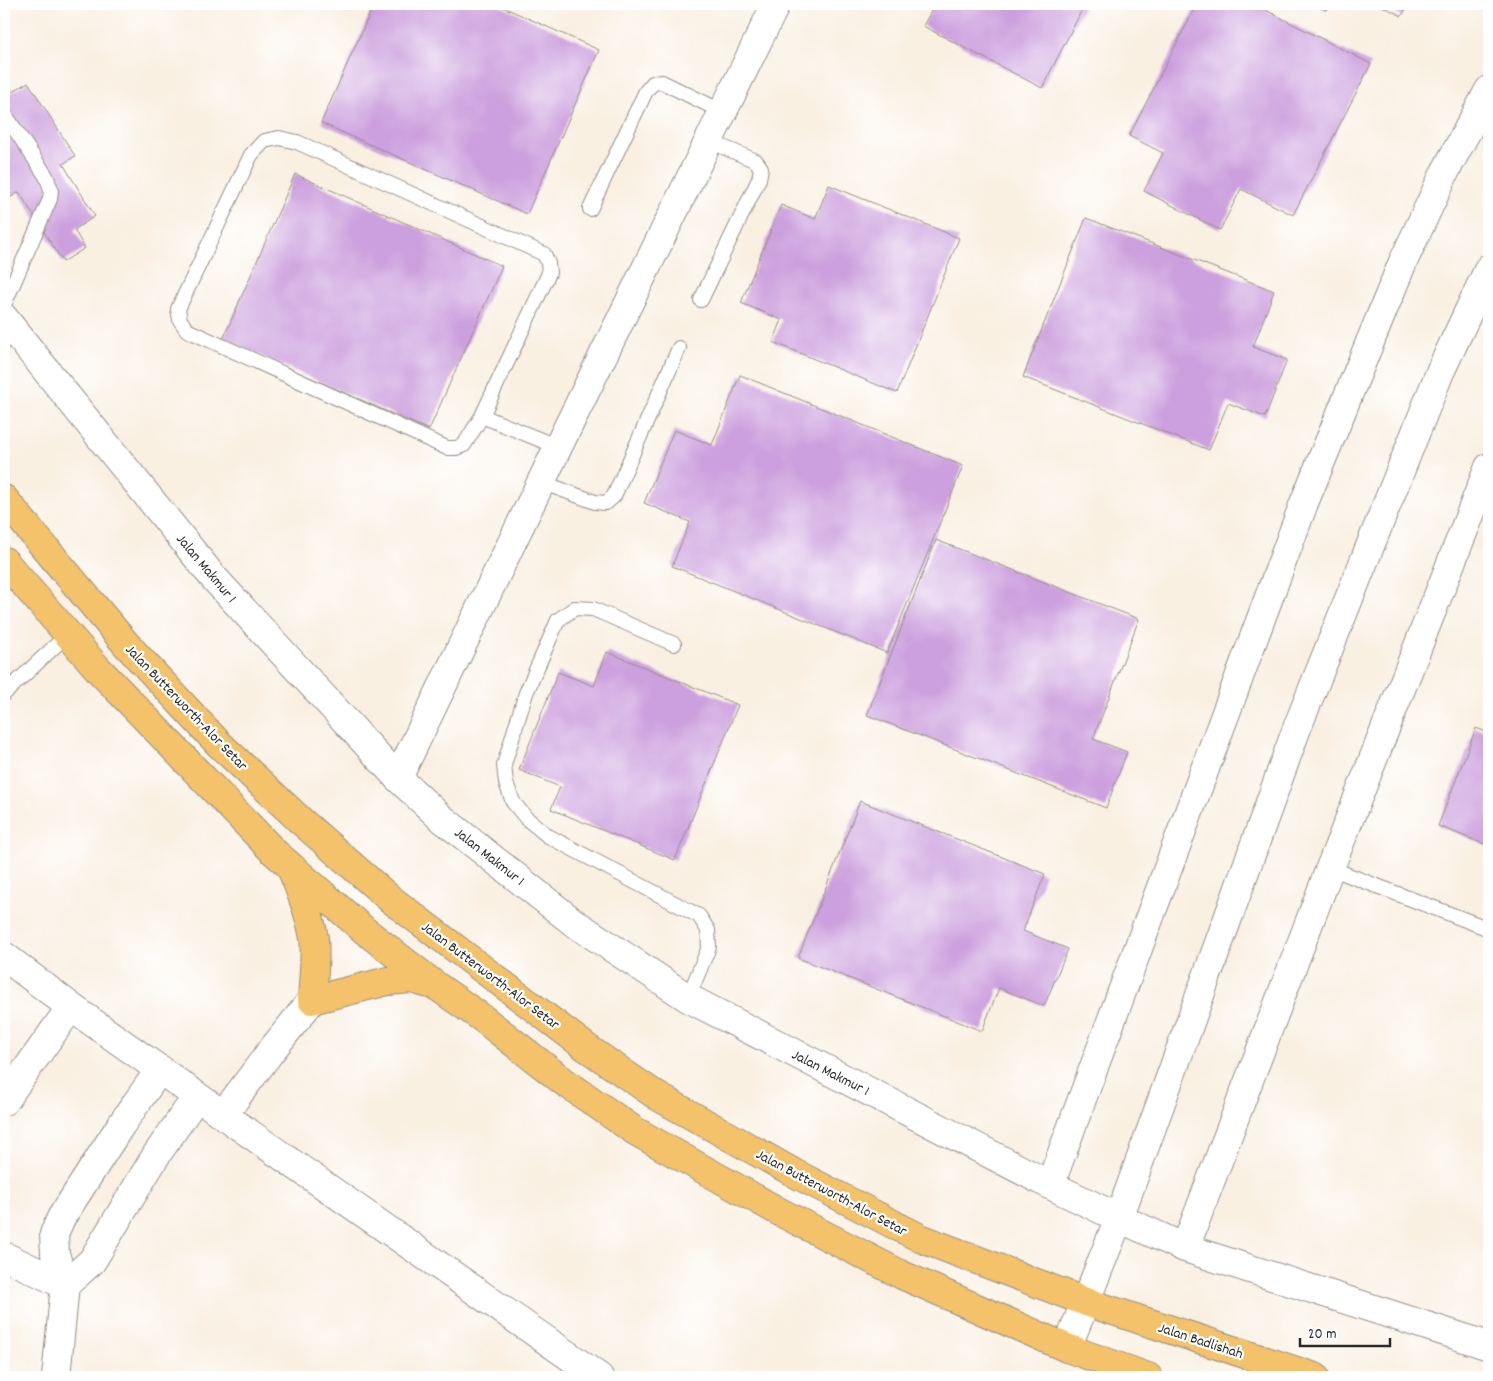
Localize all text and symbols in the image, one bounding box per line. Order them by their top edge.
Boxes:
street label: Jalan Makmur 1 [170,530,241,609]
street label: Jalan Butterworth-Alor Setar [119,640,252,777]
street label: Jalan Makmur 1 [449,823,529,892]
street label: Jalan Butterworth-Alor Setar [416,917,564,1036]
street label: Jalan Makmur 1 [787,1045,873,1103]
street label: Jalan Butterworth-Alor Setar [752,1145,911,1243]
scale bar [1300,1316,1390,1348]
street label: Jalan Badlishah [1155,1318,1246,1366]
text: 20 m [1308,1324,1336,1346]

